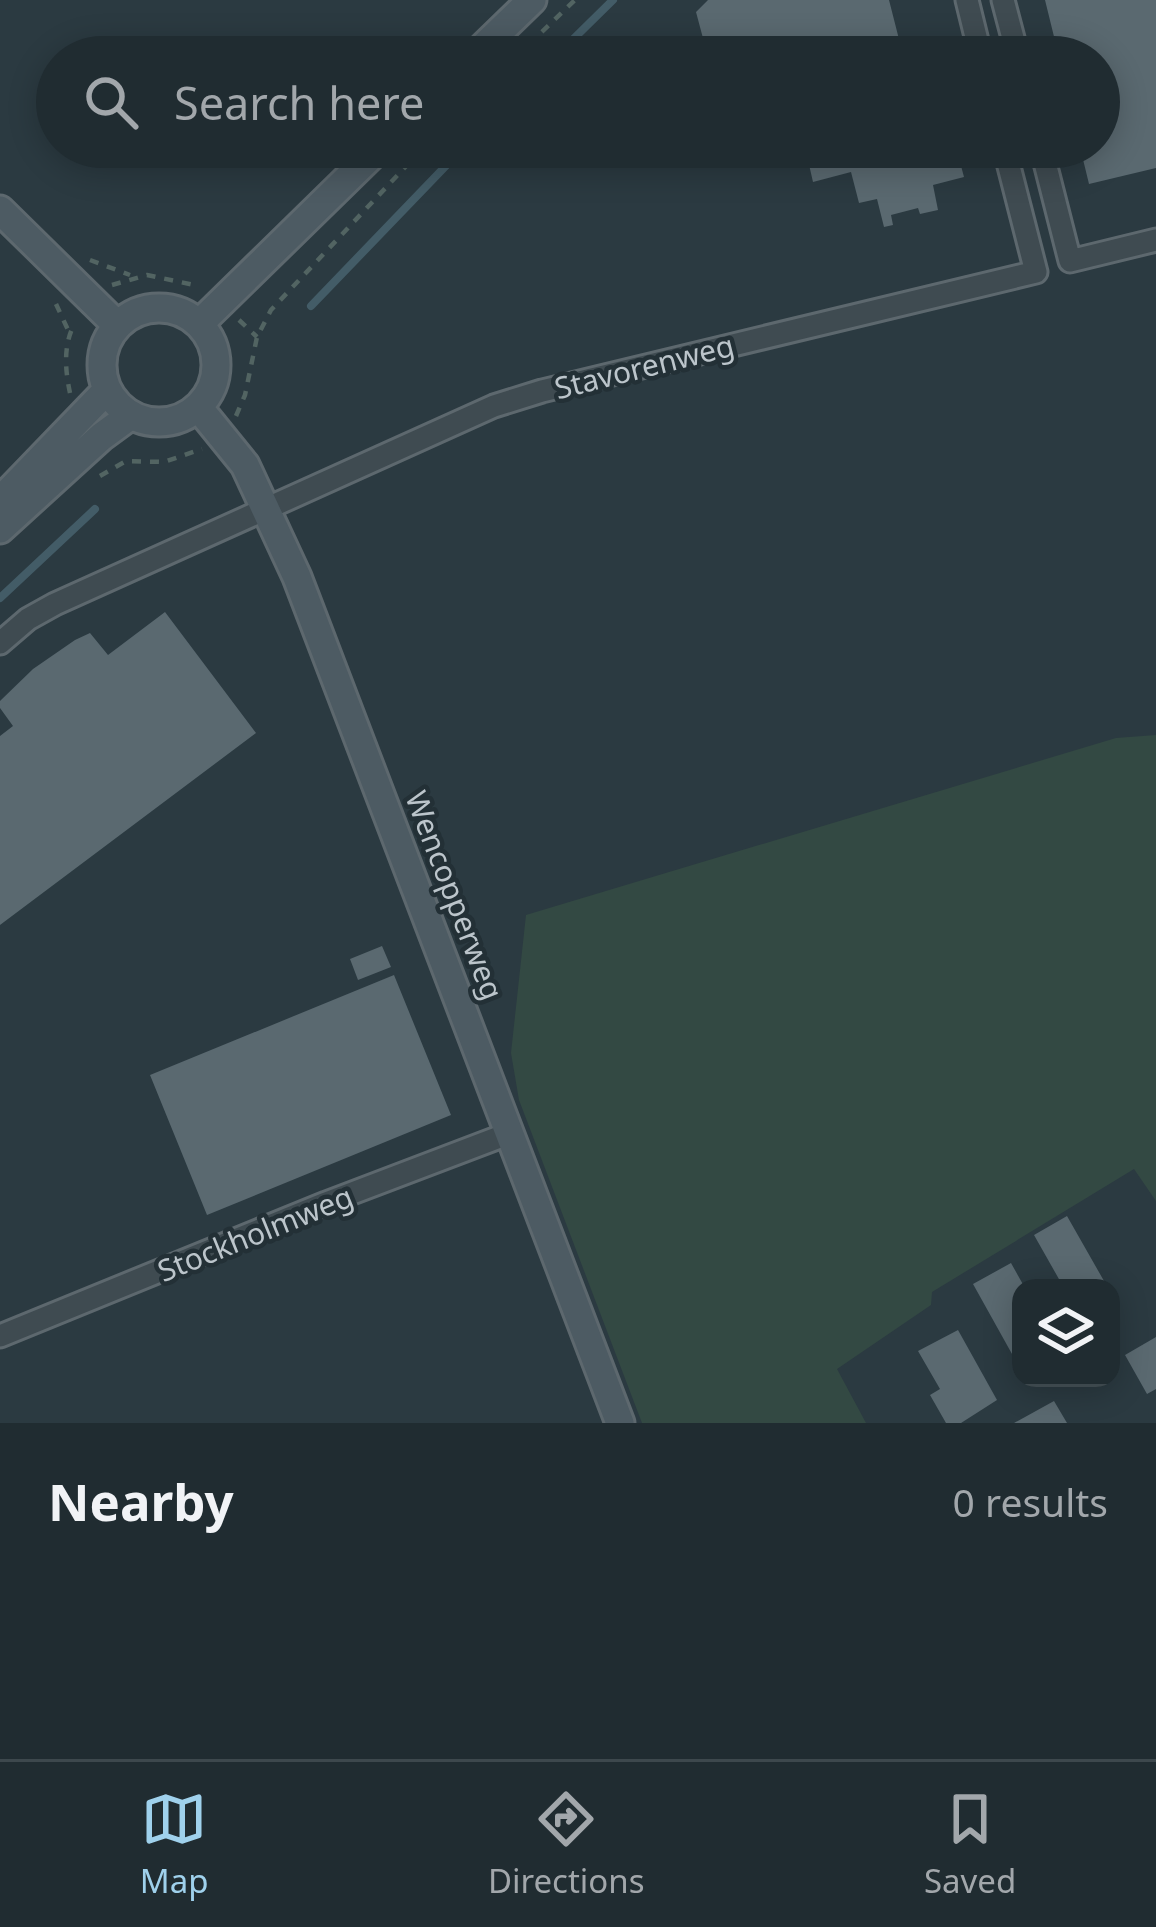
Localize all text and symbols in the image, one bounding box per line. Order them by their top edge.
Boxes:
search box [36,36,1120,168]
icon: search [78,69,144,135]
text: Search here [174,72,424,133]
street label: Stavorenweg [550,324,738,408]
street label: Wencopperweg [396,785,514,1005]
street label: Stockholmweg [151,1175,359,1291]
map controls [1012,1279,1120,1387]
button: layers [1012,1279,1120,1387]
text: Nearby [48,1466,234,1536]
text: 0 results [953,1475,1108,1528]
tab: Map [140,1786,208,1903]
tab: Directions [488,1786,645,1903]
tab: Saved [924,1786,1016,1903]

